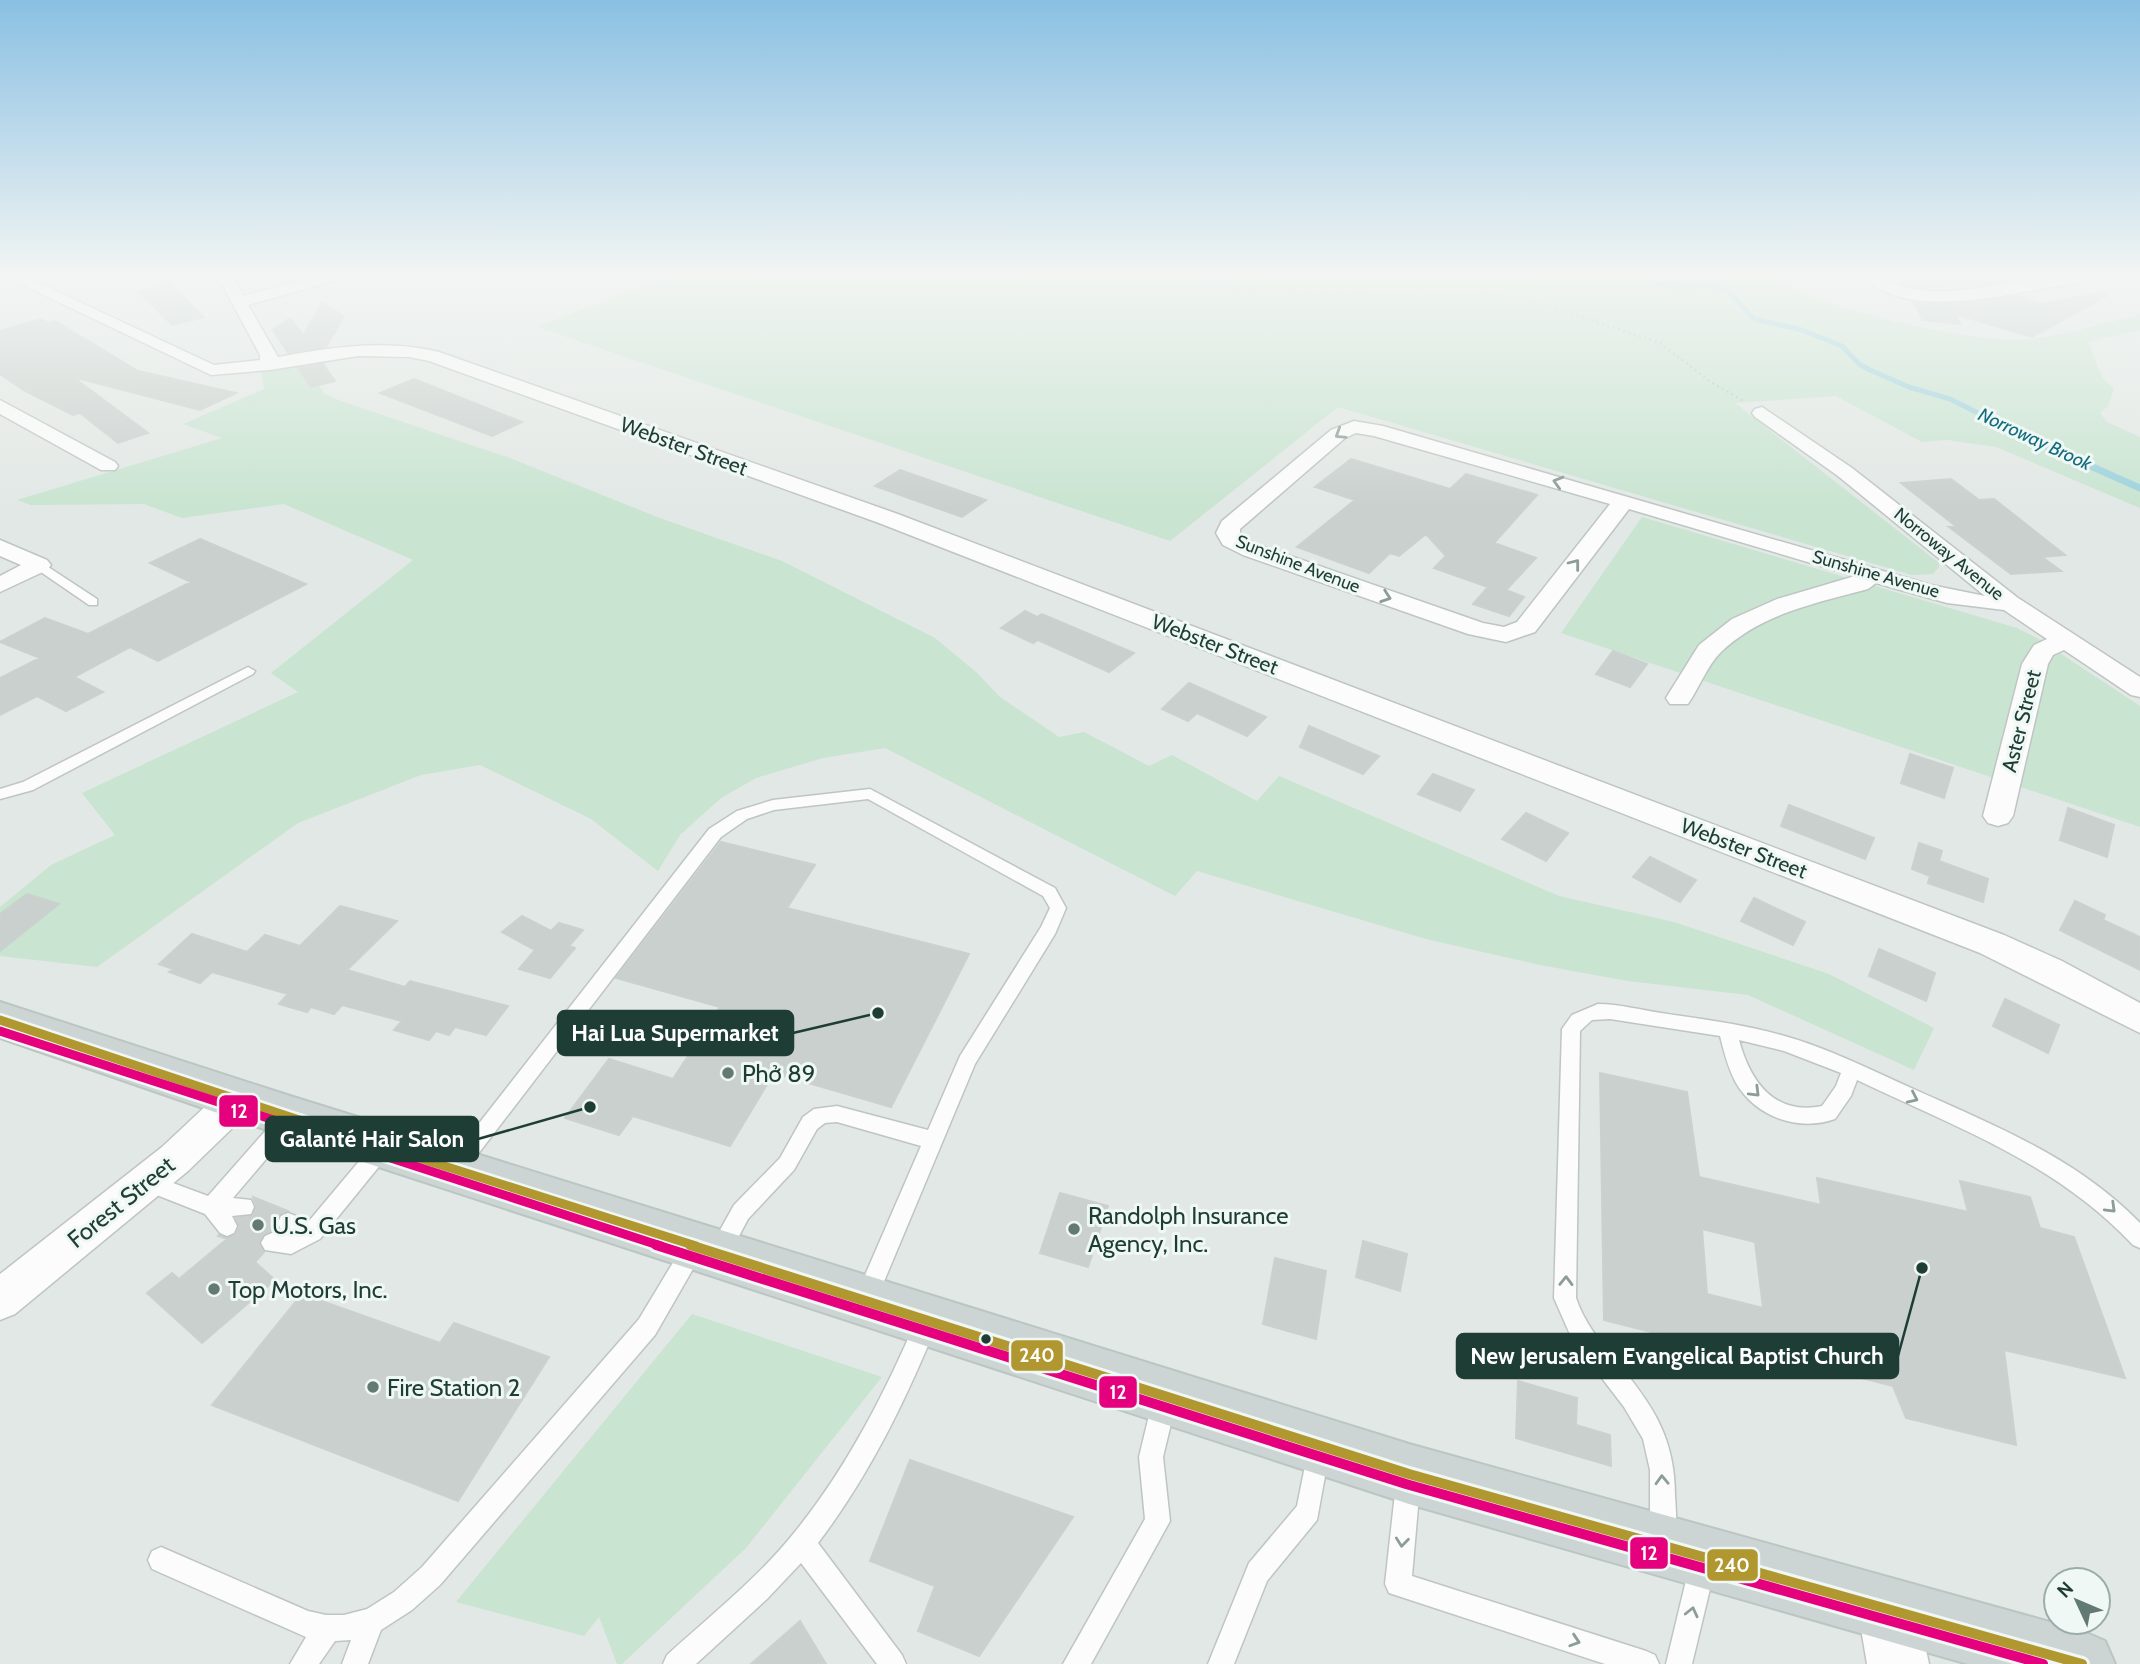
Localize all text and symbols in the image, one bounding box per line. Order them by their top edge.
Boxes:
water label: Norroway Brook [1975,403,2096,476]
street label: Webster Street [617,411,751,481]
one-way arrow [1335,426,1348,439]
one-way arrow [1552,476,1564,491]
street label: Norroway Avenue [1890,503,2008,605]
street label: Sunshine Avenue [1233,530,1363,598]
street label: Sunshine Avenue [1810,545,1942,603]
one-way arrow [1566,560,1579,572]
one-way arrow [1379,589,1391,603]
street label: Webster Street [1148,608,1282,680]
street label: Aster Street [1996,667,2046,775]
street label: Webster Street [1677,812,1811,884]
callout: Hai Lua Supermarket [558,1011,793,1055]
text: Hai Lua Supermarket [571,1019,779,1047]
place label: Phở 89 [742,1059,815,1088]
marker: Phở 89 [720,1065,736,1081]
one-way arrow [1747,1084,1760,1097]
one-way arrow [1906,1090,1918,1104]
line badge: 12 [218,1094,259,1128]
text: 12 [230,1100,248,1123]
callout: Galanté Hair Salon [266,1117,478,1161]
text: Galanté Hair Salon [280,1125,464,1153]
street label: Forest Street [62,1150,180,1254]
one-way arrow [2103,1199,2116,1212]
place label: Randolph Insurance Agency, Inc. [1088,1201,1288,1258]
place label: U.S. Gas [272,1211,356,1240]
marker: U.S. Gas [250,1217,266,1233]
marker: Randolph Insurance Agency, Inc. [1066,1221,1082,1237]
place label: Top Motors, Inc. [228,1275,388,1304]
one-way arrow [1558,1275,1573,1286]
marker: Top Motors, Inc. [206,1281,222,1297]
unlabelled marker [979,1332,993,1346]
callout: New Jerusalem Evangelical Baptist Church [1457,1334,1898,1378]
line badge: 240 [1010,1339,1064,1372]
text: New Jerusalem Evangelical Baptist Church [1470,1342,1884,1370]
text: 240 [1019,1344,1055,1367]
place label: Fire Station 2 [387,1373,520,1402]
line badge: 12 [1098,1375,1138,1409]
marker: Fire Station 2 [365,1379,381,1395]
text: 12 [1109,1381,1127,1404]
one-way arrow [1654,1474,1669,1485]
line badge: 12 [1629,1536,1669,1570]
one-way arrow [1395,1537,1410,1548]
text: 12 [1640,1542,1658,1565]
line badge: 240 [1706,1548,1759,1582]
text: 240 [1714,1554,1750,1577]
north arrow [2042,1566,2112,1636]
text: N [2052,1577,2078,1602]
one-way arrow [1684,1606,1698,1618]
one-way arrow [1568,1633,1580,1647]

